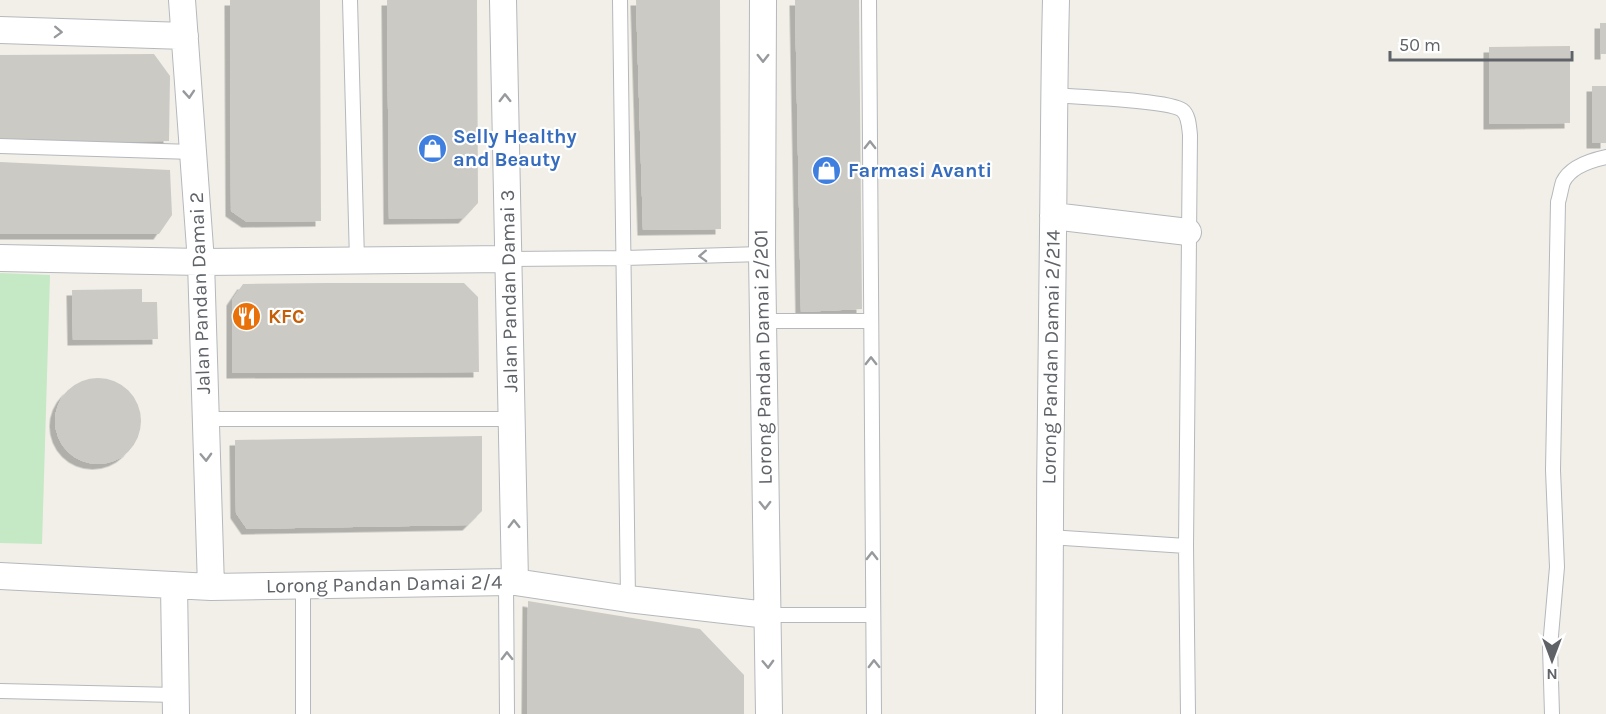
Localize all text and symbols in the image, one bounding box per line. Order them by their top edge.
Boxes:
scale bar [1390,24,1572,62]
one-way arrow [54,26,63,38]
text: 50 m [1399,34,1441,56]
one-way arrow [757,54,769,63]
one-way arrow [182,90,195,99]
one-way arrow [498,94,511,103]
place label: Selly Healthy and Beauty [453,125,577,171]
shop icon: Selly Healthy and Beauty [416,132,448,164]
one-way arrow [864,141,876,150]
shop icon: Farmasi Avanti [811,154,843,186]
place label: Farmasi Avanti [848,159,992,182]
street label: Jalan Pandan Damai 3 [496,189,522,393]
street label: Jalan Pandan Damai 2 [185,191,215,395]
street label: Lorong Pandan Damai 2/201 [749,229,777,485]
street label: Lorong Pandan Damai 2/214 [1037,230,1065,484]
one-way arrow [699,249,708,262]
restaurant icon: KFC [231,300,263,332]
place label: KFC [268,305,305,328]
one-way arrow [865,357,877,366]
one-way arrow [200,453,213,462]
one-way arrow [759,501,771,510]
one-way arrow [508,519,520,528]
one-way arrow [866,552,879,561]
street label: Lorong Pandan Damai 2/4 [266,570,502,598]
north arrow [1522,630,1582,690]
one-way arrow [501,651,513,660]
one-way arrow [762,660,774,669]
one-way arrow [867,660,880,669]
text: N [1546,665,1558,684]

